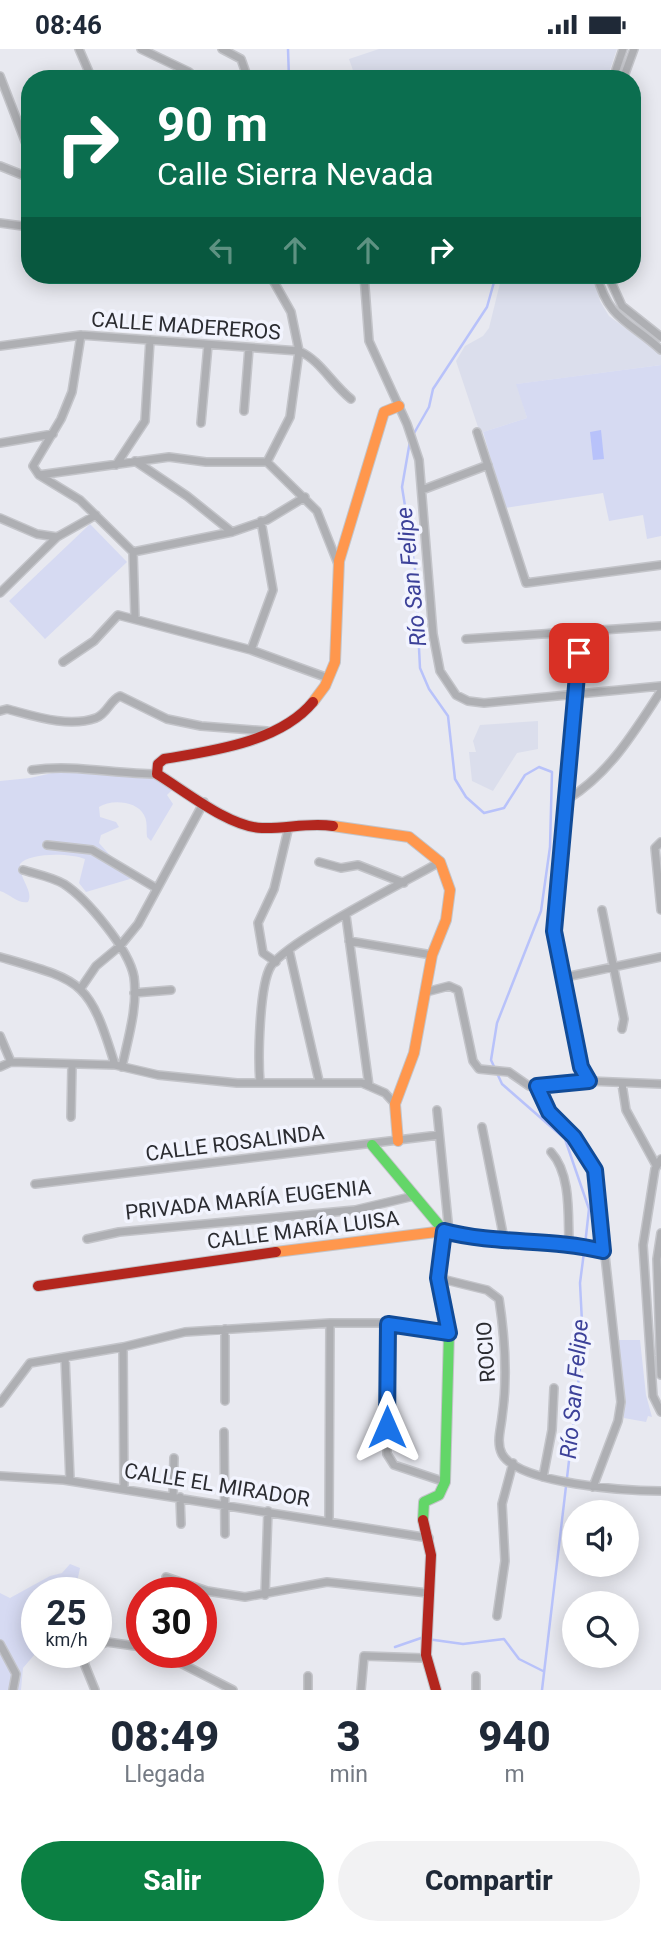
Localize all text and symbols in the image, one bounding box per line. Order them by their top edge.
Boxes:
text: 08:46 [35,10,102,40]
text: 90 m [157,96,268,153]
icon: right [42,98,133,189]
text: Calle Sierra Nevada [157,155,434,193]
icon: left [203,231,241,269]
icon: ahead [276,231,314,269]
icon: ahead [349,231,387,269]
icon: right [422,231,460,269]
street label: CALLE MADEREROS [90,307,282,345]
water label: Río San Felipe [391,506,432,648]
pin [549,623,609,683]
icon: arrive [560,634,598,672]
street label: CALLE ROSALINDA [144,1120,326,1166]
street label: PRIVADA MARÍA EUGENIA [124,1175,372,1225]
street label: CALLE MARÍA LUISA [206,1206,401,1254]
water label: Río San Felipe [555,1318,594,1460]
street label: ROCIO [472,1321,500,1383]
position arrow [350,1390,424,1464]
street label: CALLE EL MIRADOR [123,1458,311,1512]
map controls [562,1500,639,1668]
button: sound [562,1500,639,1577]
speed limit sign: 30 [126,1577,217,1668]
button: search [562,1591,639,1668]
text: 25 [46,1593,87,1634]
text: km/h [45,1629,88,1650]
text: 08:49 [110,1712,219,1761]
text: 3 [337,1712,361,1761]
text: 940 [478,1712,551,1761]
text: Llegada [124,1761,205,1788]
text: min [329,1761,368,1788]
text: m [504,1761,525,1788]
button: Salir [21,1841,324,1921]
button: Compartir [338,1841,640,1921]

